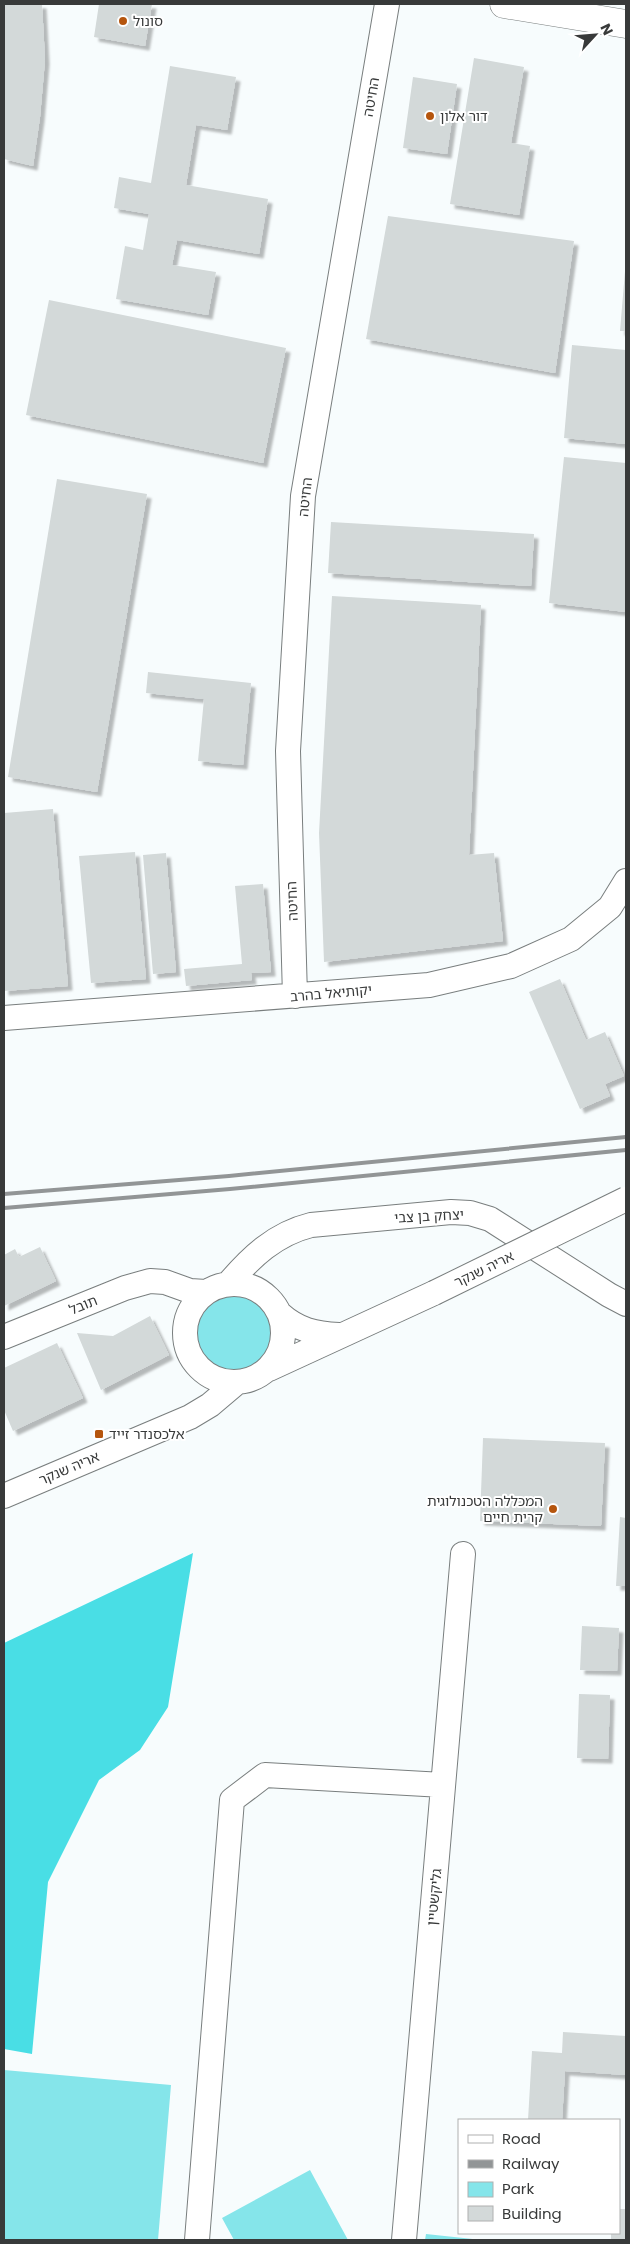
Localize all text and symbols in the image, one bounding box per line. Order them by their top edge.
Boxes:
north arrow [570,10,620,60]
place label: סונול [133,11,163,31]
marker: סונול [117,15,129,27]
text: N [595,20,618,38]
street label: החיטה [358,76,384,118]
place label: דור אלון [440,106,488,126]
marker: דור אלון [424,110,436,122]
street label: החיטה [293,476,317,518]
street label: החיטה [281,881,303,921]
street label: יקותיאל בהרב [289,979,373,1007]
street label: יצחק בן צבי [394,1204,464,1228]
street label: אריה שנקר [451,1246,517,1292]
street label: תובל [66,1290,100,1320]
place label: אלכסנדר זייד [109,1424,185,1444]
marker: אלכסנדר זייד [93,1428,105,1440]
street label: אריה שנקר [36,1446,103,1490]
place label: המכללה הטכנולוגית קרית חיים [427,1491,543,1527]
marker: המכללה הטכנולוגית קרית חיים [547,1503,559,1515]
street label: גליקשטיין [422,1868,446,1926]
legend [458,2119,620,2234]
text: Road [502,2128,541,2149]
text: Railway [502,2153,560,2174]
text: Park [502,2178,534,2199]
text: Building [502,2203,562,2224]

